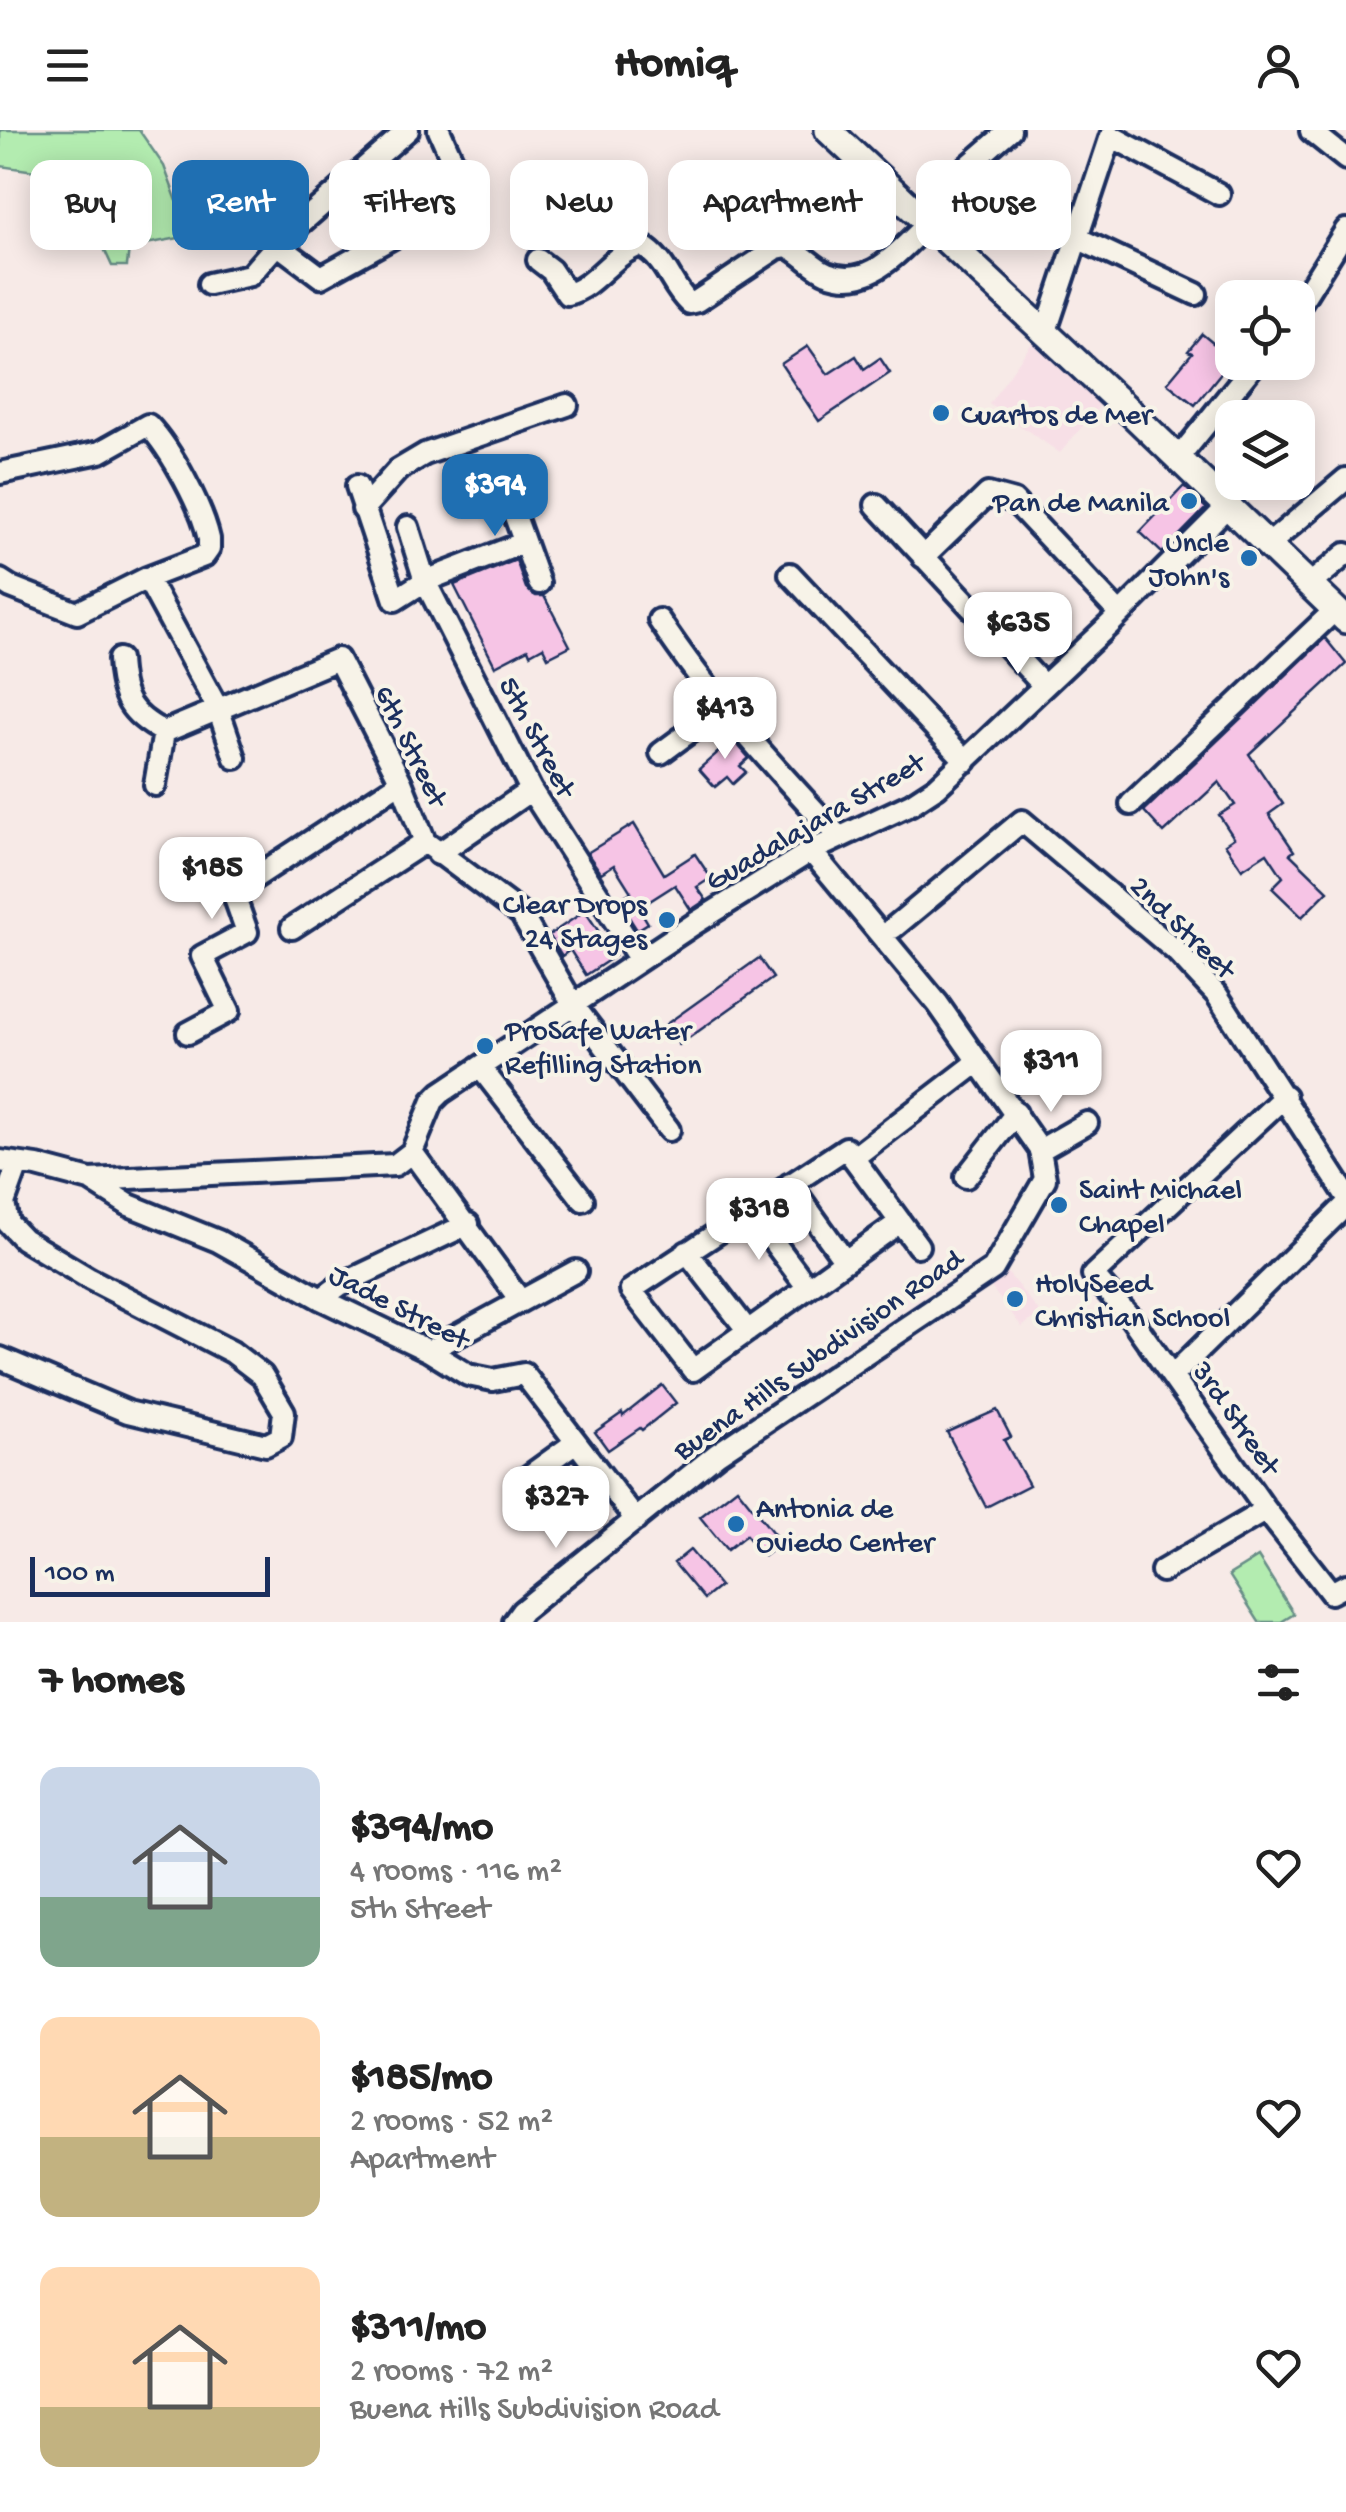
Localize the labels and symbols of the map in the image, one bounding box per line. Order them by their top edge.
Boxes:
place label: Cuartos de Mer [961,400,1154,435]
marker: Cuartos de Mer [930,402,952,424]
pin: $394 [436,454,554,539]
place label: Pan de Manila [992,488,1170,523]
marker: Pan de Manila [1178,490,1200,512]
place label: Uncle John's [1149,528,1230,597]
marker: Uncle John's [1238,547,1260,569]
pin: $635 [959,592,1077,677]
street label: 5th Street [489,672,583,807]
pin: $413 [666,677,784,762]
street label: 6th Street [365,681,455,816]
street label: Guadalajara Street [701,746,934,901]
pin: $185 [153,837,271,922]
street label: 2nd Street [1121,870,1243,990]
place label: Clear Drops 24 Stages [503,890,648,959]
marker: Clear Drops 24 Stages [656,909,678,931]
place label: ProSafe Water Refilling Station [504,1016,701,1085]
pin: $311 [992,1030,1110,1115]
marker: ProSafe Water Refilling Station [474,1035,496,1057]
place label: Saint Michael Chapel [1079,1175,1242,1244]
pin: $318 [700,1178,818,1263]
marker: Saint Michael Chapel [1048,1194,1070,1216]
street label: Buena Hills Subdivision Road [667,1242,973,1471]
street label: Jade Street [322,1259,476,1361]
place label: HolySeed Christian School [1035,1269,1230,1338]
marker: HolySeed Christian School [1004,1288,1026,1310]
street label: 3rd Street [1182,1355,1288,1485]
pin: $327 [497,1466,615,1551]
place label: Antonia de Oviedo Center [756,1494,936,1563]
marker: Antonia de Oviedo Center [725,1513,747,1535]
scale bar [30,1552,270,1596]

